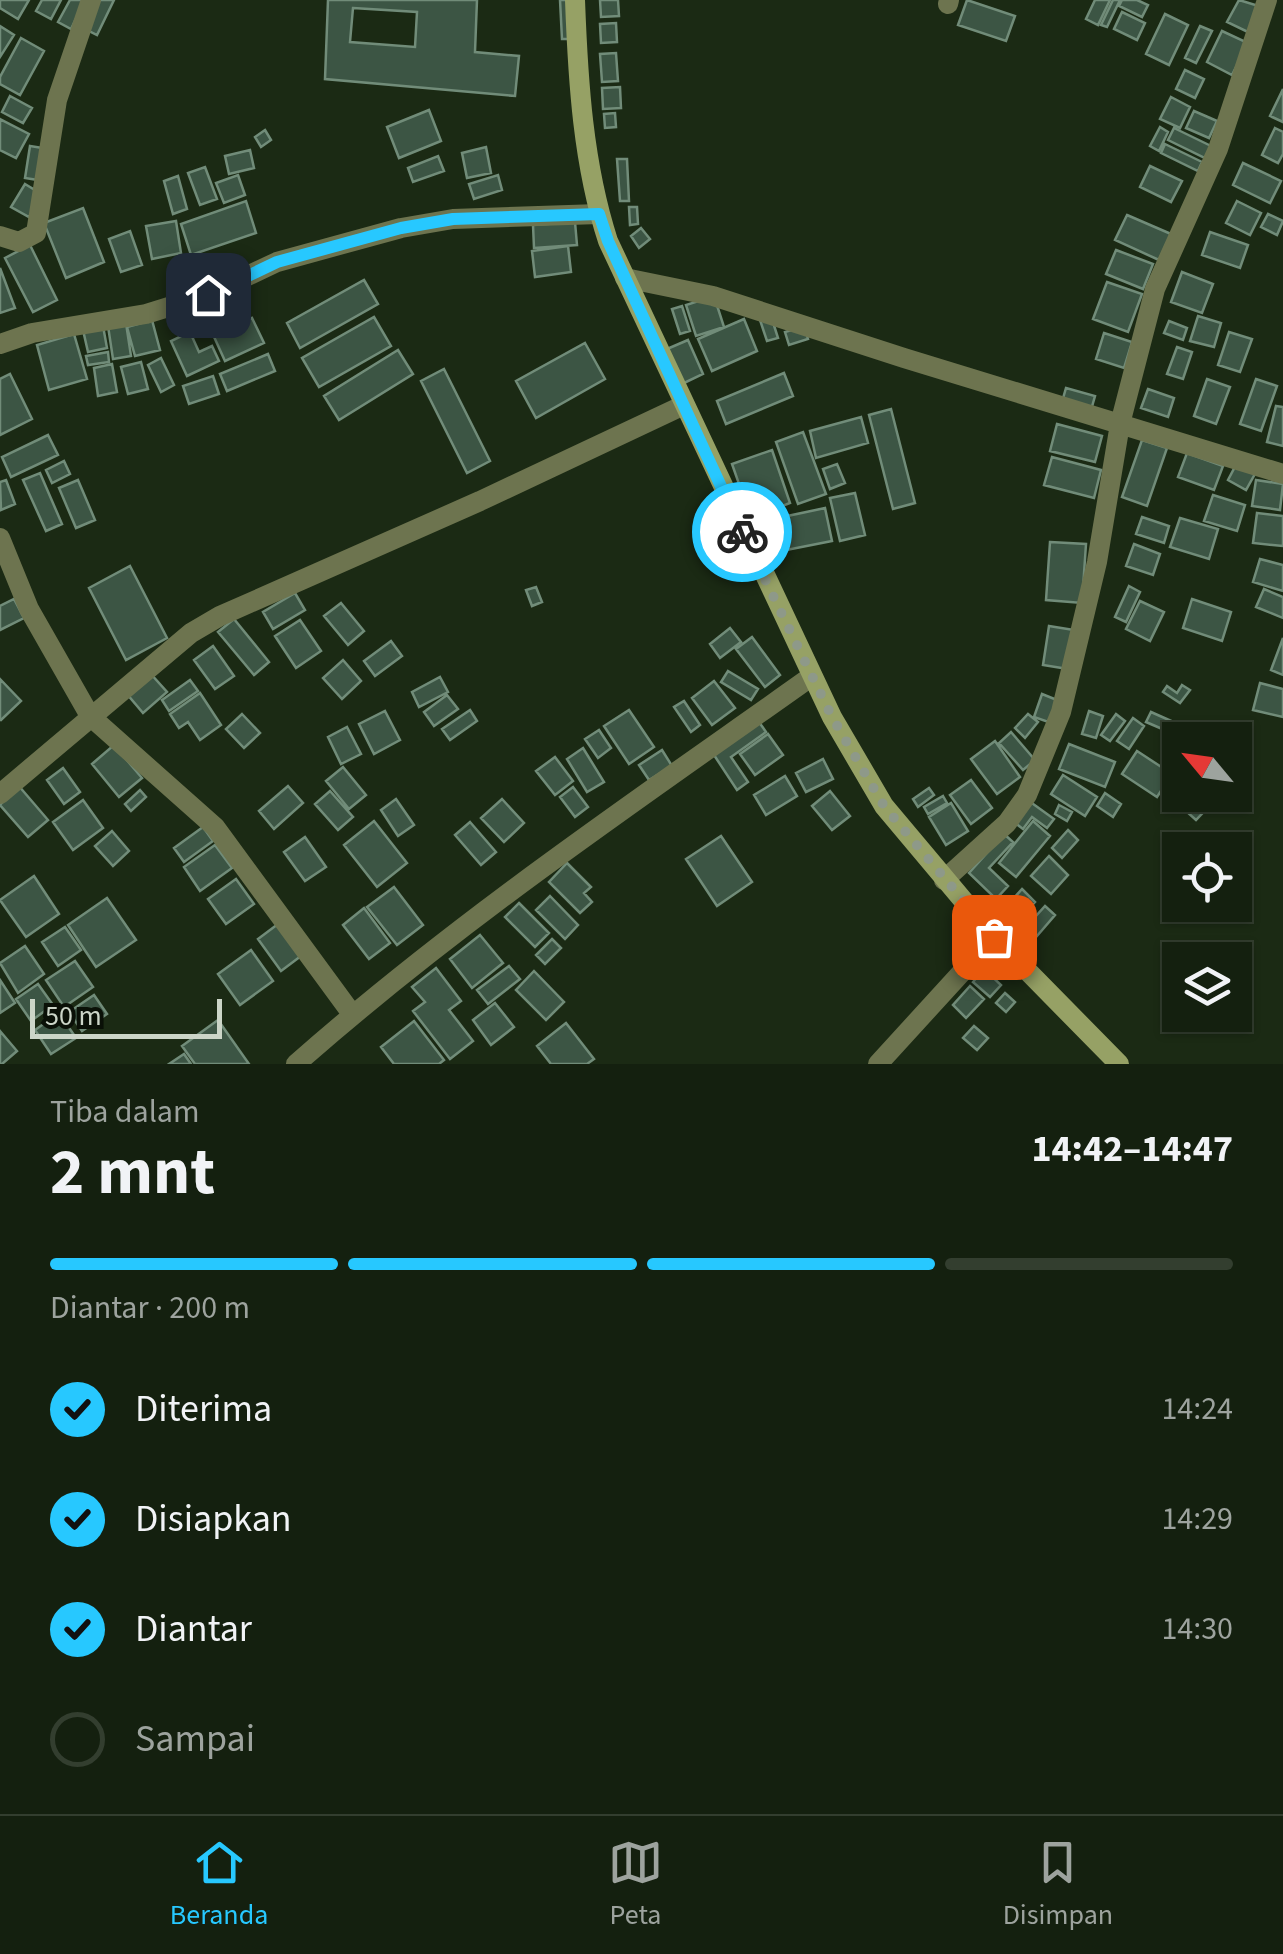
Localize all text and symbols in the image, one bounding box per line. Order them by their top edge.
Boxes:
pin [166,253,251,338]
icon: home [181,268,236,323]
courier [692,482,792,582]
icon: bike [715,505,770,560]
north arrow [1162,722,1252,812]
map controls [1162,722,1252,1032]
button: locate [1162,832,1252,922]
pin [952,895,1037,980]
icon: bag [967,910,1022,965]
button: layers [1162,942,1252,1032]
scale bar [30,994,222,1038]
text: 50 m [45,996,102,1036]
text: Tiba dalam [50,1089,200,1135]
text: 14:42–14:47 [1031,1122,1233,1176]
text: 2 mnt [50,1126,215,1219]
text: Diantar · 200 m [50,1285,250,1331]
icon: check [50,1382,105,1437]
text: Diterima [135,1382,272,1436]
text: 14:24 [1161,1386,1233,1432]
icon: check [50,1492,105,1547]
text: Disiapkan [135,1492,292,1546]
text: 14:29 [1161,1496,1233,1542]
icon: check [50,1602,105,1657]
text: Diantar [135,1602,252,1656]
text: 14:30 [1161,1606,1233,1652]
text: Sampai [135,1712,255,1766]
tab: Beranda [170,1835,268,1935]
tab: Peta [608,1835,663,1935]
tab: Disimpan [1003,1835,1113,1935]

